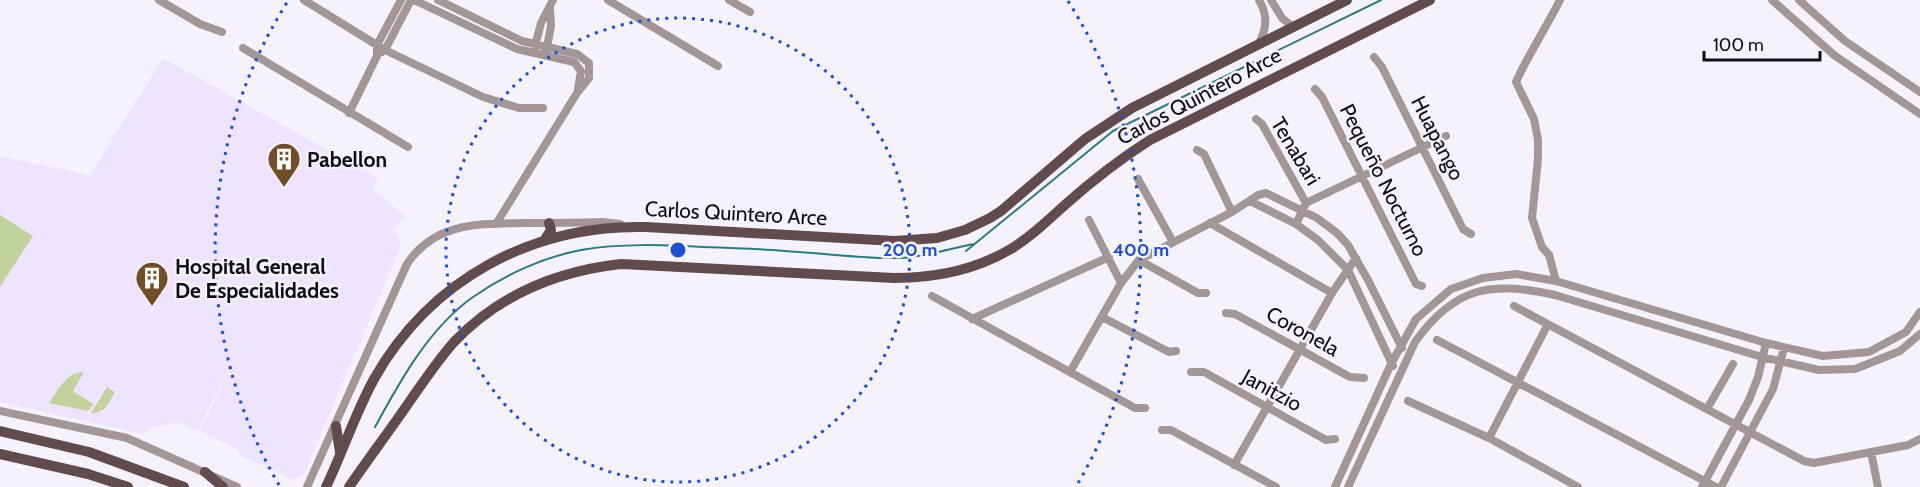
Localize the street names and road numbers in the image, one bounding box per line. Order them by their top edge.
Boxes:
street label: Carlos Quintero Arce [1113,42,1286,150]
street label: Huapango [1406,92,1470,184]
street label: Pequeño Nocturno [1335,100,1433,260]
street label: Tenabari [1266,112,1326,190]
street label: Carlos Quintero Arce [644,196,828,230]
street label: Coronela [1262,301,1344,361]
street label: Janitzio [1237,363,1306,417]

